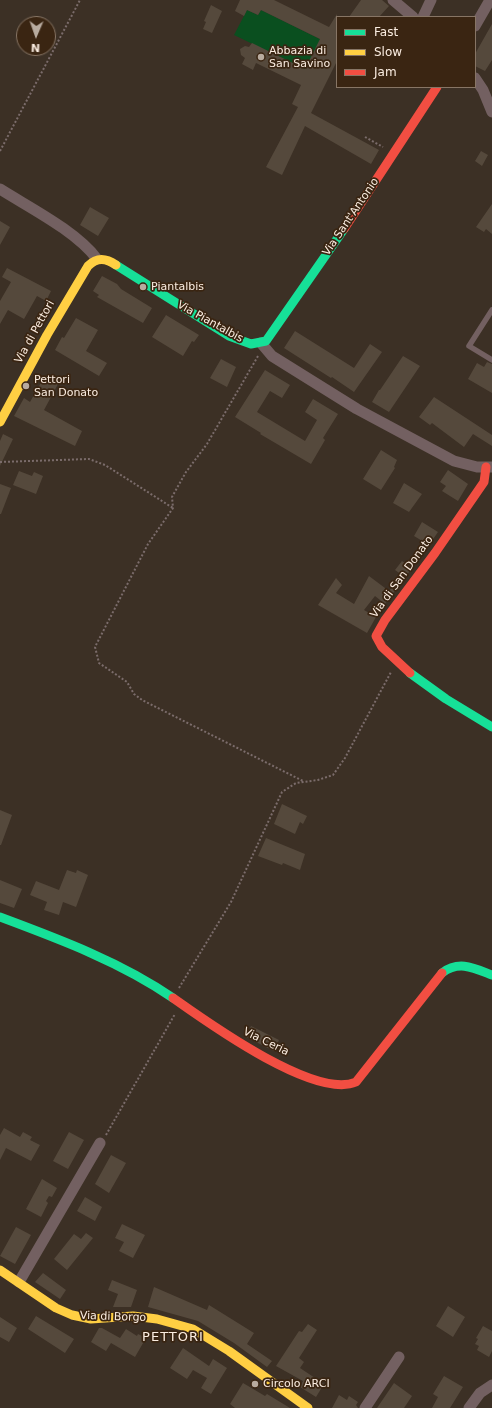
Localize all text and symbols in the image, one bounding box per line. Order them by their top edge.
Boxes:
north arrow [16,16,56,56]
legend [336,16,476,88]
text: Fast [374,25,398,39]
text: N [31,41,40,54]
place label: Abbazia di San Savino [269,44,330,70]
text: Slow [374,45,402,59]
marker: Abbazia di San Savino [256,52,266,62]
text: Jam [374,65,397,79]
street label: Via Sant'Antonio [320,176,382,258]
place label: Piantalbis [151,280,204,294]
marker: Piantalbis [138,282,148,292]
street label: Via di Pettori [12,298,58,366]
street label: Via Piantalbis [175,298,245,346]
place label: Pettori San Donato [34,373,98,399]
marker: Pettori San Donato [21,381,31,391]
street label: Via di San Donato [368,533,436,621]
street label: Via Ceria [241,1025,291,1059]
street label: Via di Borgo [80,1309,146,1325]
district label: PETTORI [142,1330,204,1346]
place label: Circolo ARCI [263,1377,330,1391]
marker: Circolo ARCI [250,1379,260,1389]

